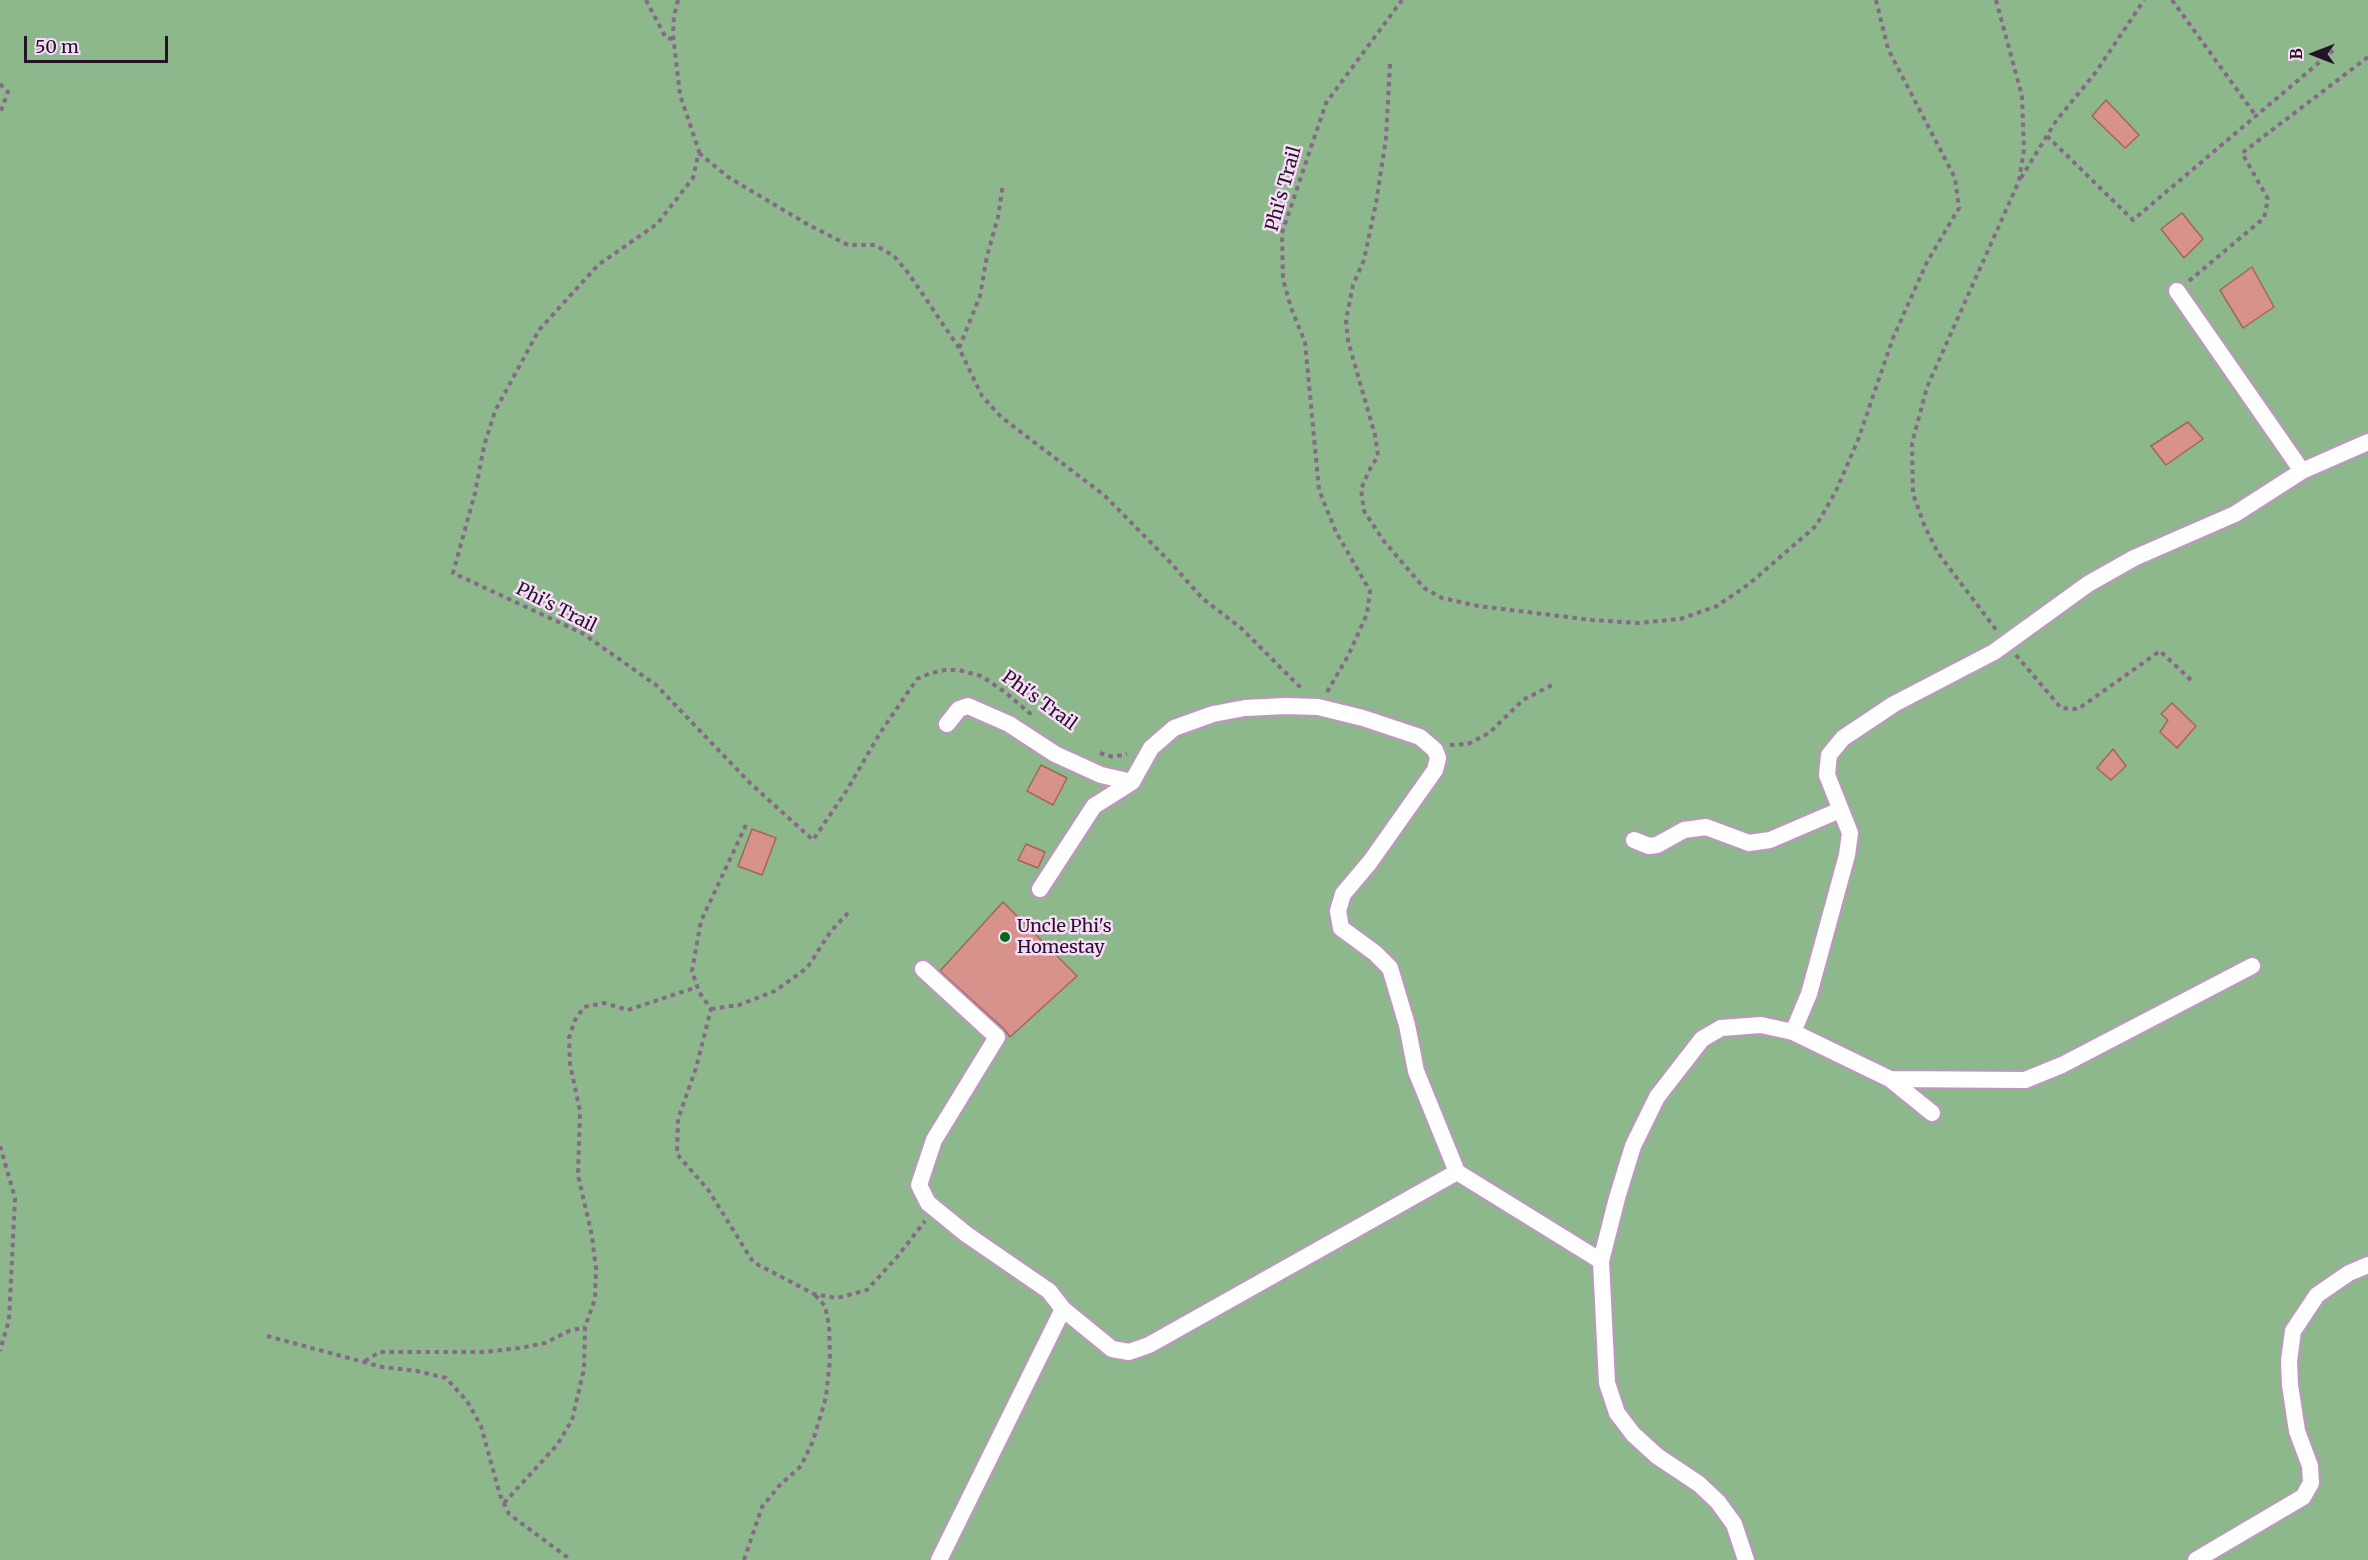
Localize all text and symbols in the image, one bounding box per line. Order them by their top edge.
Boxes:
scale bar [27,24,171,62]
north arrow [2284,24,2344,84]
text: 50 m [35,35,79,58]
text: B [2286,48,2306,60]
street label: Phi's Trail [1262,144,1306,234]
street label: Phi's Trail [512,579,600,637]
street label: Phi's Trail [997,667,1081,735]
place label: Uncle Phi's Homestay [1017,916,1112,958]
marker: Uncle Phi's Homestay [998,930,1012,944]

